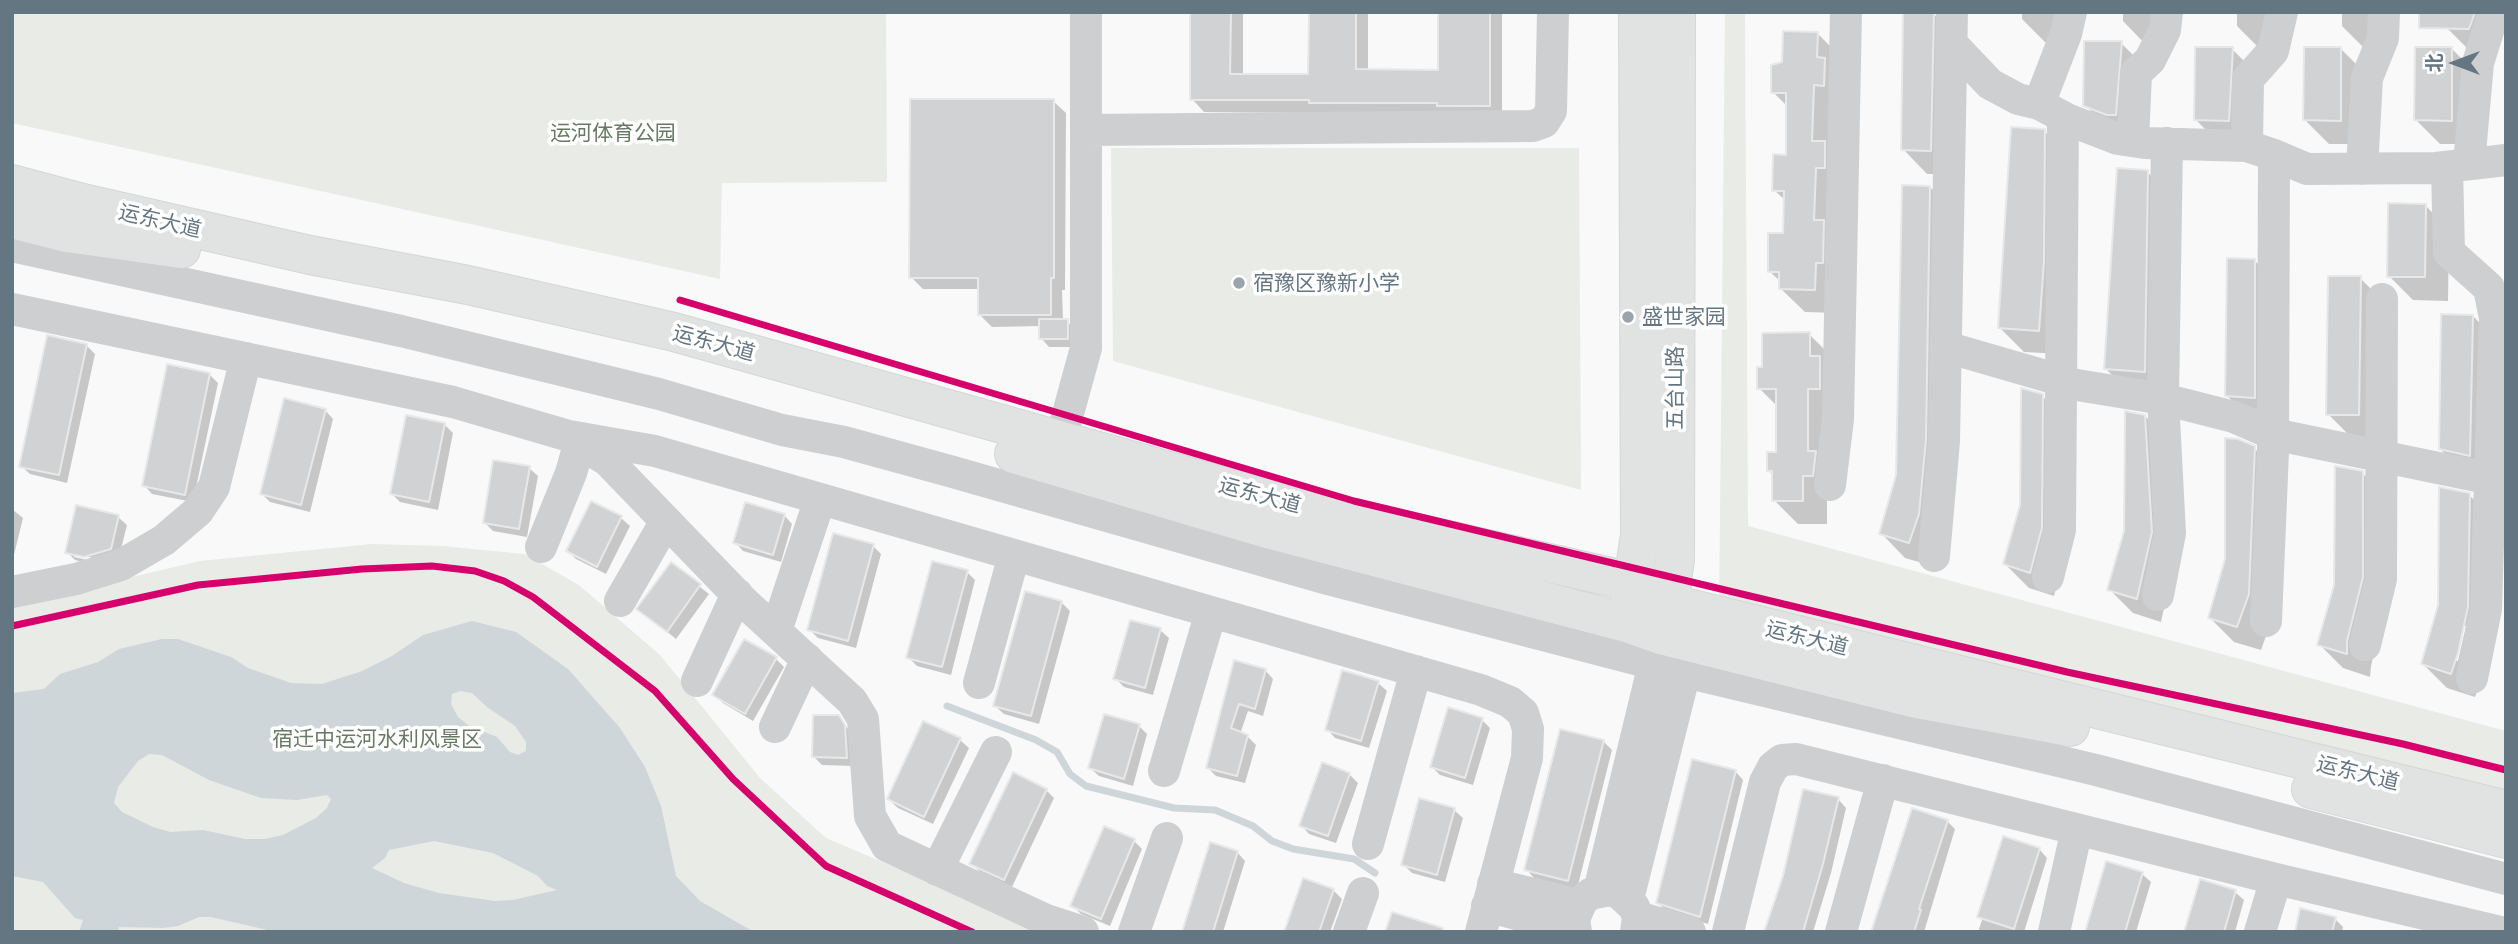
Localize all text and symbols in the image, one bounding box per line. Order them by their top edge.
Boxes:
north arrow [2420,28,2490,98]
text: 北 [2422,54,2445,73]
park label: 运河体育公园 [550,120,676,146]
street label: 运东大道 [116,199,204,243]
place label: 宿豫区豫新小学 [1253,270,1400,296]
marker: 宿豫区豫新小学 [1231,275,1247,291]
place label: 盛世家园 [1642,304,1726,330]
marker: 盛世家园 [1620,309,1636,325]
street label: 运东大道 [670,320,758,366]
street label: 五台山路 [1662,346,1688,430]
street label: 运东大道 [1216,472,1304,518]
street label: 运东大道 [1763,616,1851,660]
park label: 宿迁中运河水利风景区 [272,726,482,752]
street label: 运东大道 [2314,751,2402,795]

